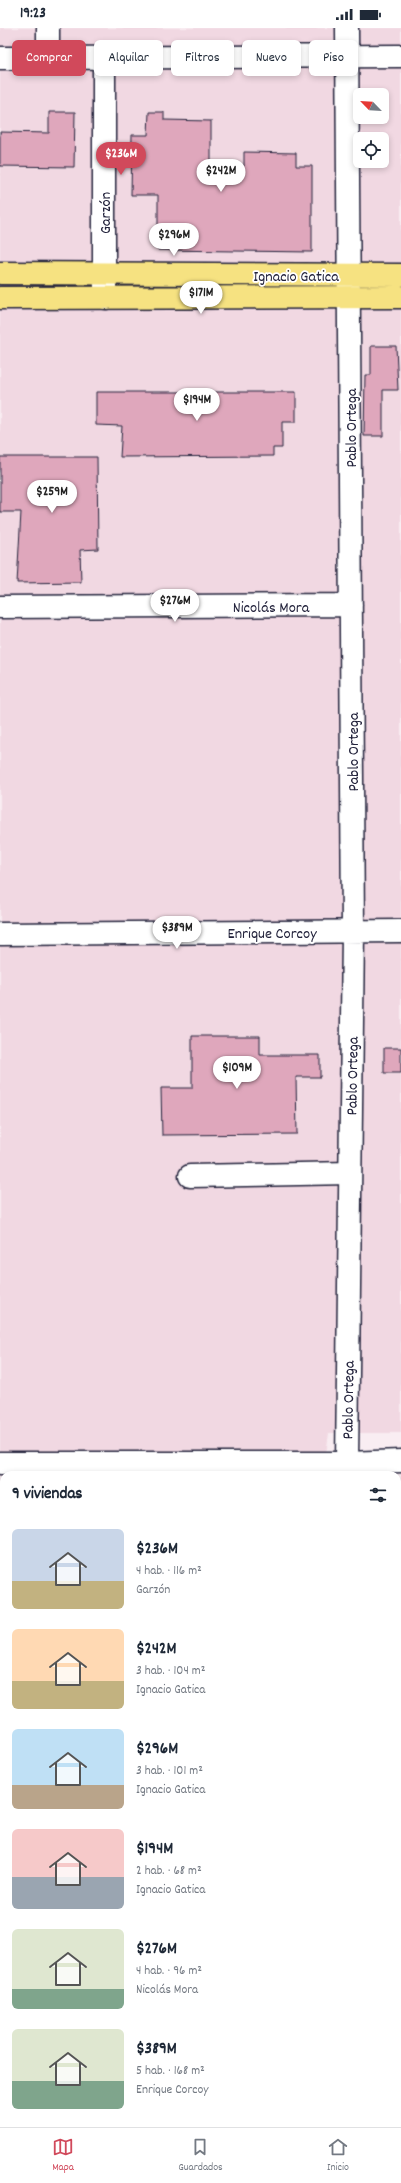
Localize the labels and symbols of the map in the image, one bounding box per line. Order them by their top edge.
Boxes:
north arrow [353,88,389,124]
pin: $236M [93,142,149,176]
pin: $242M [193,159,249,193]
street label: Garzón [95,192,118,234]
pin: $296M [146,223,202,257]
street label: Ignacio Gatica [253,266,339,289]
pin: $171M [173,281,229,315]
pin: $194M [169,388,225,422]
street label: Pablo Ortega [341,388,364,467]
pin: $259M [24,480,80,514]
pin: $276M [147,589,203,623]
street label: Nicolás Mora [233,597,310,620]
street label: Pablo Ortega [343,712,366,791]
pin: $389M [149,916,205,950]
street label: Enrique Corcoy [227,923,317,946]
street label: Pablo Ortega [341,1036,366,1116]
pin: $109M [209,1056,265,1090]
street label: Pablo Ortega [337,1360,362,1440]

